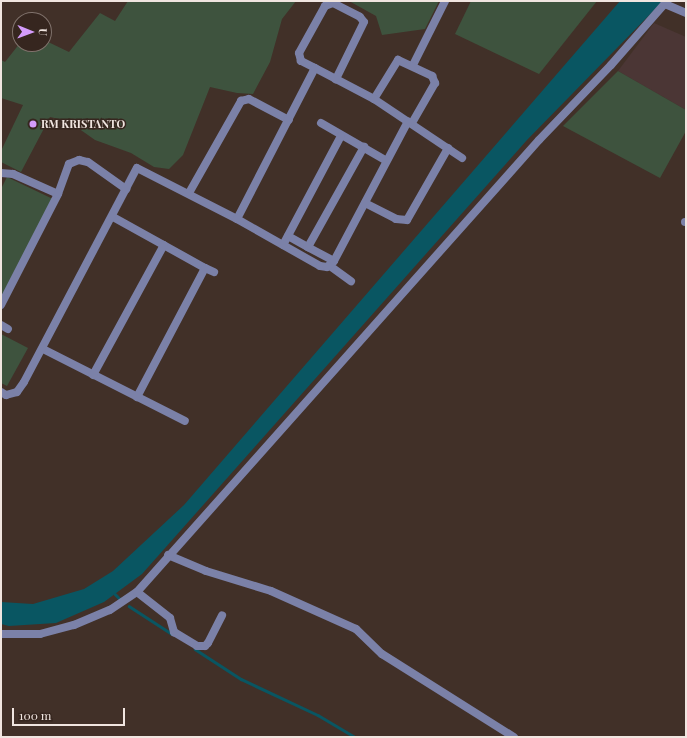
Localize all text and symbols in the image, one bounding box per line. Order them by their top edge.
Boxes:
north arrow [12,12,52,52]
text: U [36,28,51,36]
place label: RM KRISTANTO [41,117,125,131]
marker: RM KRISTANTO [28,119,38,129]
scale bar [14,700,127,726]
text: 100 m [19,707,51,723]

